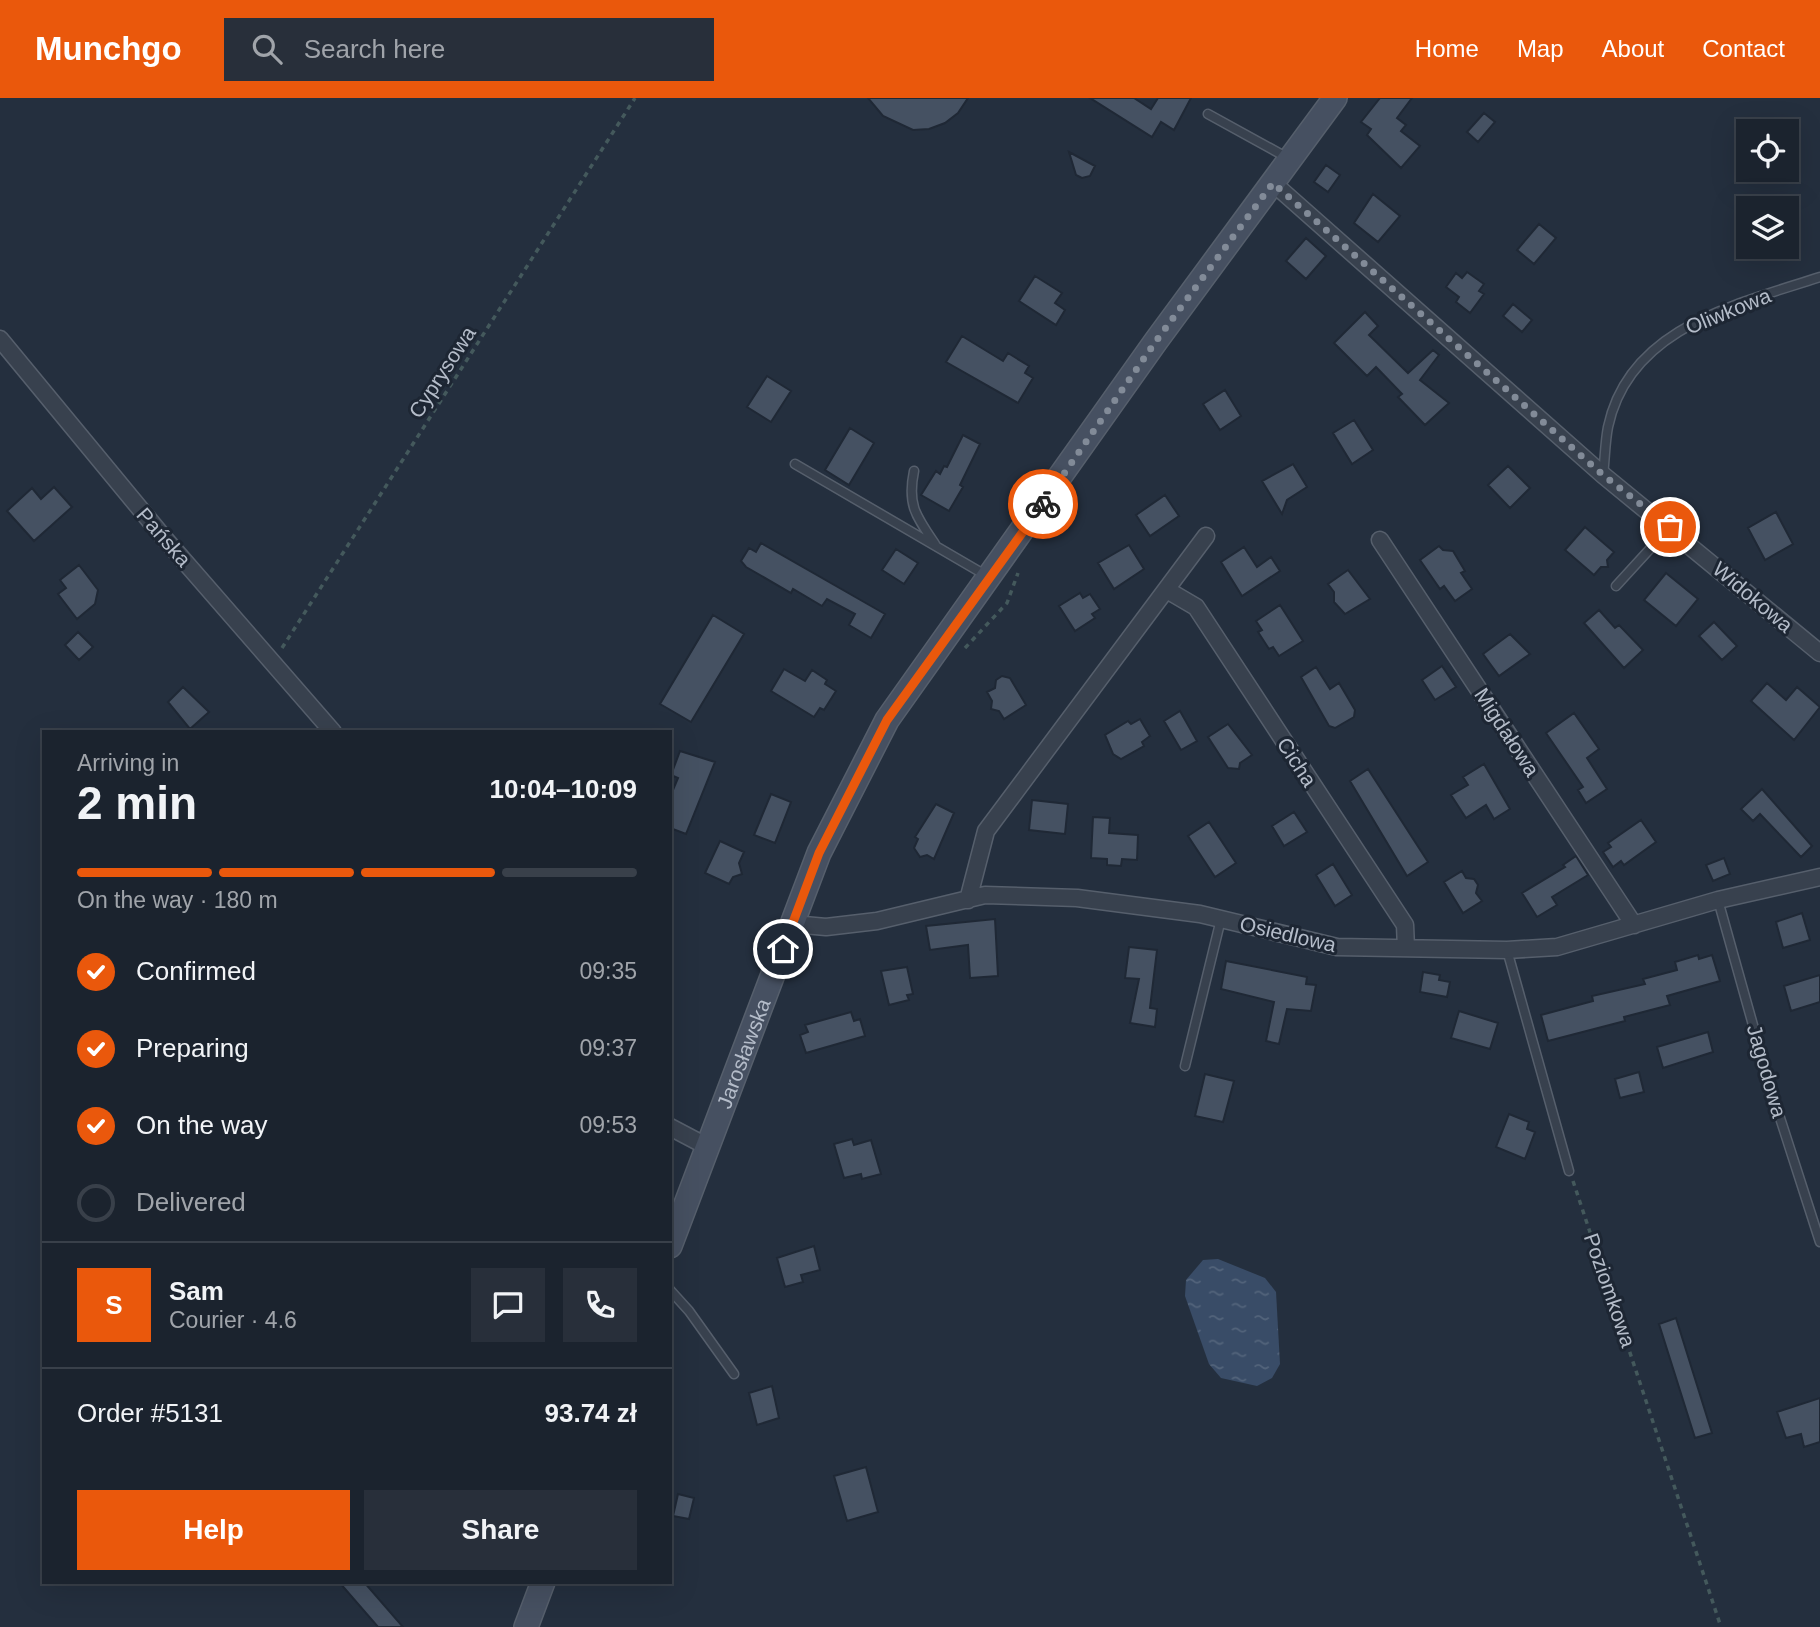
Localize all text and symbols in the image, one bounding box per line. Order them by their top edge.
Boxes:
search box [224,18,714,81]
text: Munchgo [35,30,182,67]
icon: search [248,30,286,68]
text: Search here [304,34,445,64]
text: Home [1415,35,1479,62]
text: Map [1517,35,1564,62]
text: About [1602,35,1664,62]
text: Contact [1702,35,1785,62]
map controls [1736,119,1799,259]
button: locate [1736,119,1799,182]
button: layers [1736,196,1799,259]
street label: Oliwkowa [1682,283,1774,338]
street label: Cyprysowa [404,322,480,422]
courier [1008,469,1078,539]
icon: bike [1024,485,1062,523]
pin [1640,497,1700,557]
street label: Pańska [132,503,196,571]
icon: bag [1651,508,1689,546]
street label: Widokowa [1709,557,1798,637]
street label: Migdałowa [1470,684,1544,781]
street label: Cicha [1273,733,1321,791]
text: Arriving in [77,750,179,776]
text: 10:04–10:09 [490,774,637,804]
text: 2 min [77,777,197,829]
text: On the way · 180 m [77,887,278,913]
street label: Osiedlowa [1238,912,1339,956]
pin [753,919,813,979]
icon: home [764,930,802,968]
icon: check [77,953,115,991]
text: Confirmed [136,956,256,986]
text: 09:35 [579,958,637,984]
street label: Jarosławska [712,995,774,1111]
street label: Jagodowa [1743,1022,1791,1120]
icon: check [77,1030,115,1068]
text: Preparing [136,1033,249,1063]
text: 09:37 [579,1035,637,1061]
icon: check [77,1107,115,1145]
text: On the way [136,1110,268,1140]
text: 09:53 [579,1112,637,1138]
text: Delivered [136,1187,246,1217]
street label: Poziomkowa [1580,1230,1640,1350]
button: chat [471,1268,545,1342]
button: phone [563,1268,637,1342]
text: Sam [169,1276,224,1306]
text: S [105,1290,123,1320]
text: Courier · 4.6 [169,1307,297,1333]
text: Order #5131 [77,1398,223,1428]
text: 93.74 zł [544,1398,637,1428]
button: Help [77,1490,350,1570]
button: Share [364,1490,637,1570]

